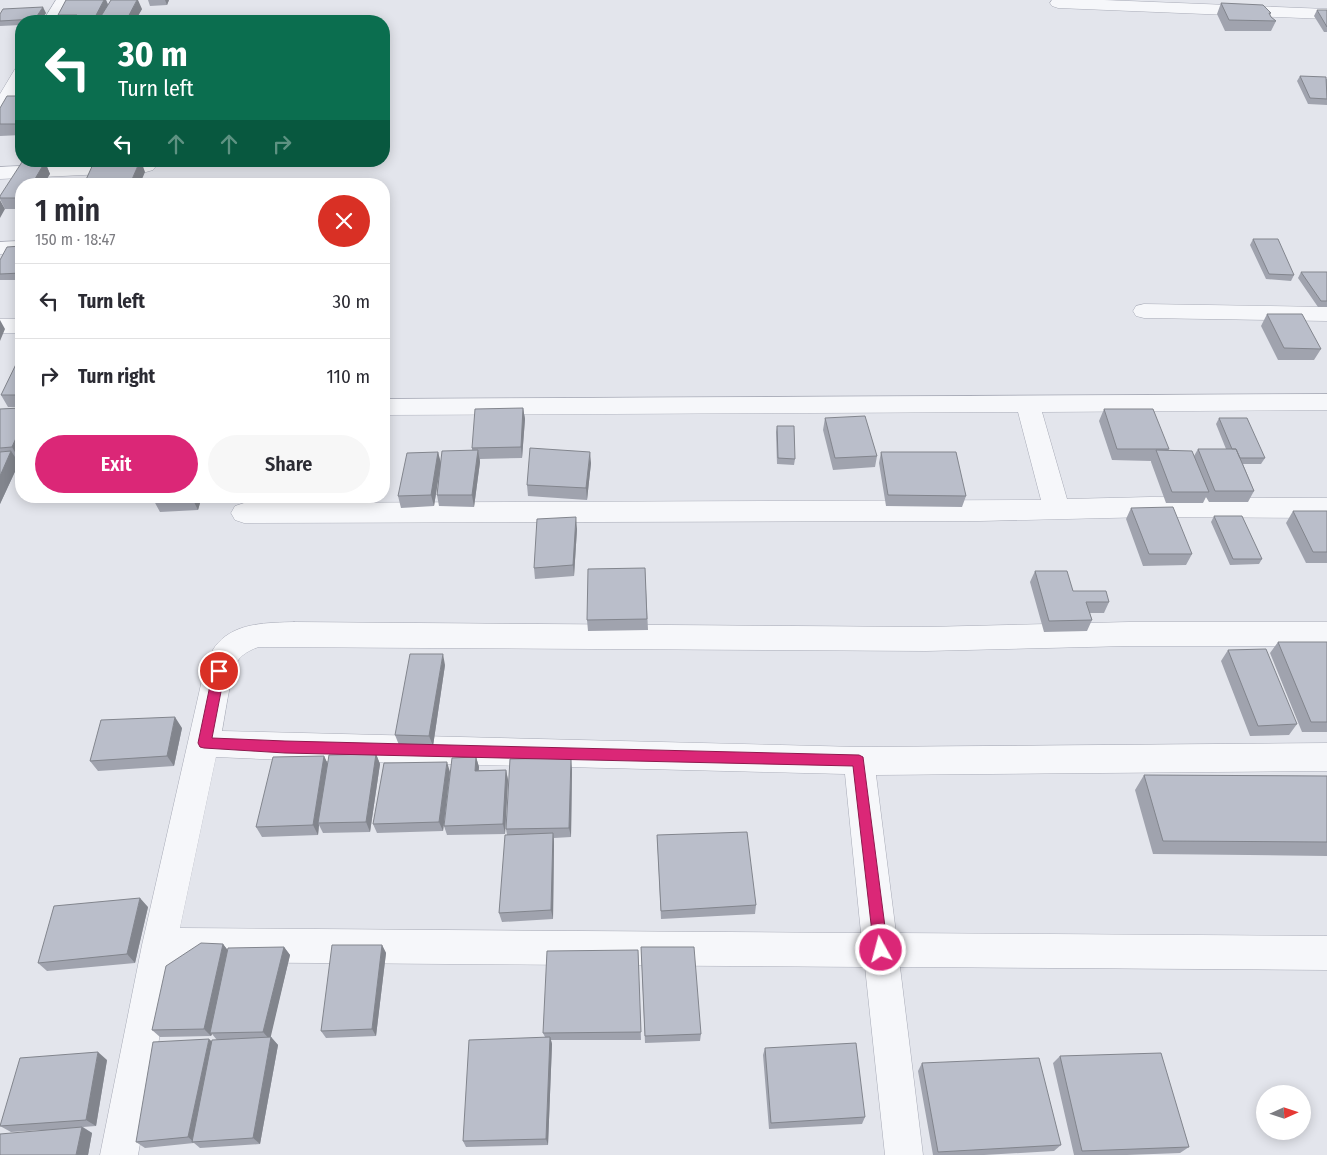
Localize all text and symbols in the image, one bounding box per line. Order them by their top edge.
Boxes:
text: 30 m [118,33,188,75]
icon: left [35,35,100,100]
text: Turn left [118,75,194,102]
icon: left [109,130,137,158]
icon: ahead [162,130,190,158]
icon: ahead [215,130,243,158]
icon: right [268,130,296,158]
text: 1 min [35,193,100,229]
button: close [318,195,370,247]
text: 150 m · 18:47 [35,230,115,249]
icon: left [35,287,63,315]
text: Turn left [78,290,145,313]
text: 30 m [332,290,370,313]
icon: right [35,362,63,390]
text: Turn right [78,365,155,388]
text: 110 m [326,365,370,388]
button: Exit [35,435,198,493]
button: Share [208,435,370,493]
pin [198,650,240,692]
icon: arrive [205,657,233,685]
position arrow [854,923,906,975]
north arrow [1256,1085,1311,1140]
map controls [1256,1085,1311,1140]

